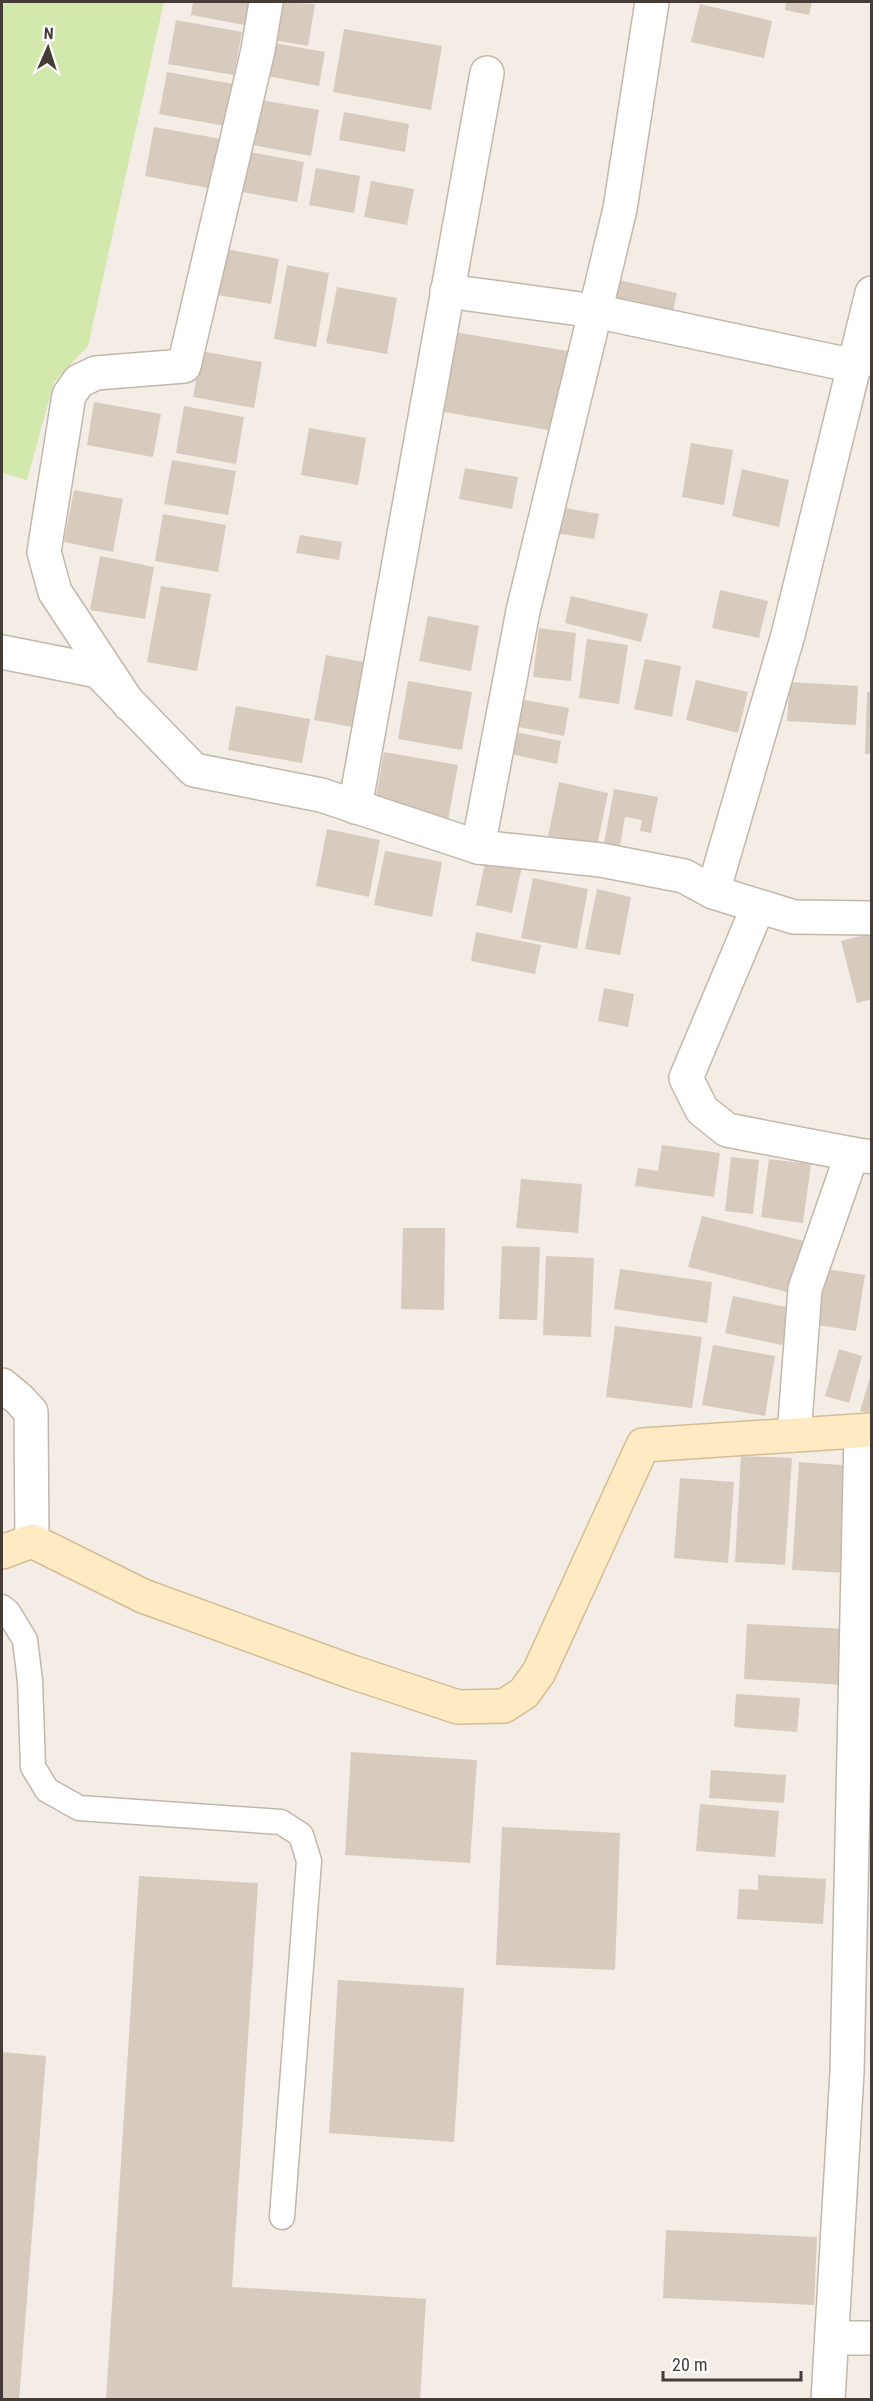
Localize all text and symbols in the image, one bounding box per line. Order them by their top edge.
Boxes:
north arrow [18,18,78,78]
text: N [43,24,54,43]
scale bar [663,2344,801,2382]
text: 20 m [672,2354,707,2375]

